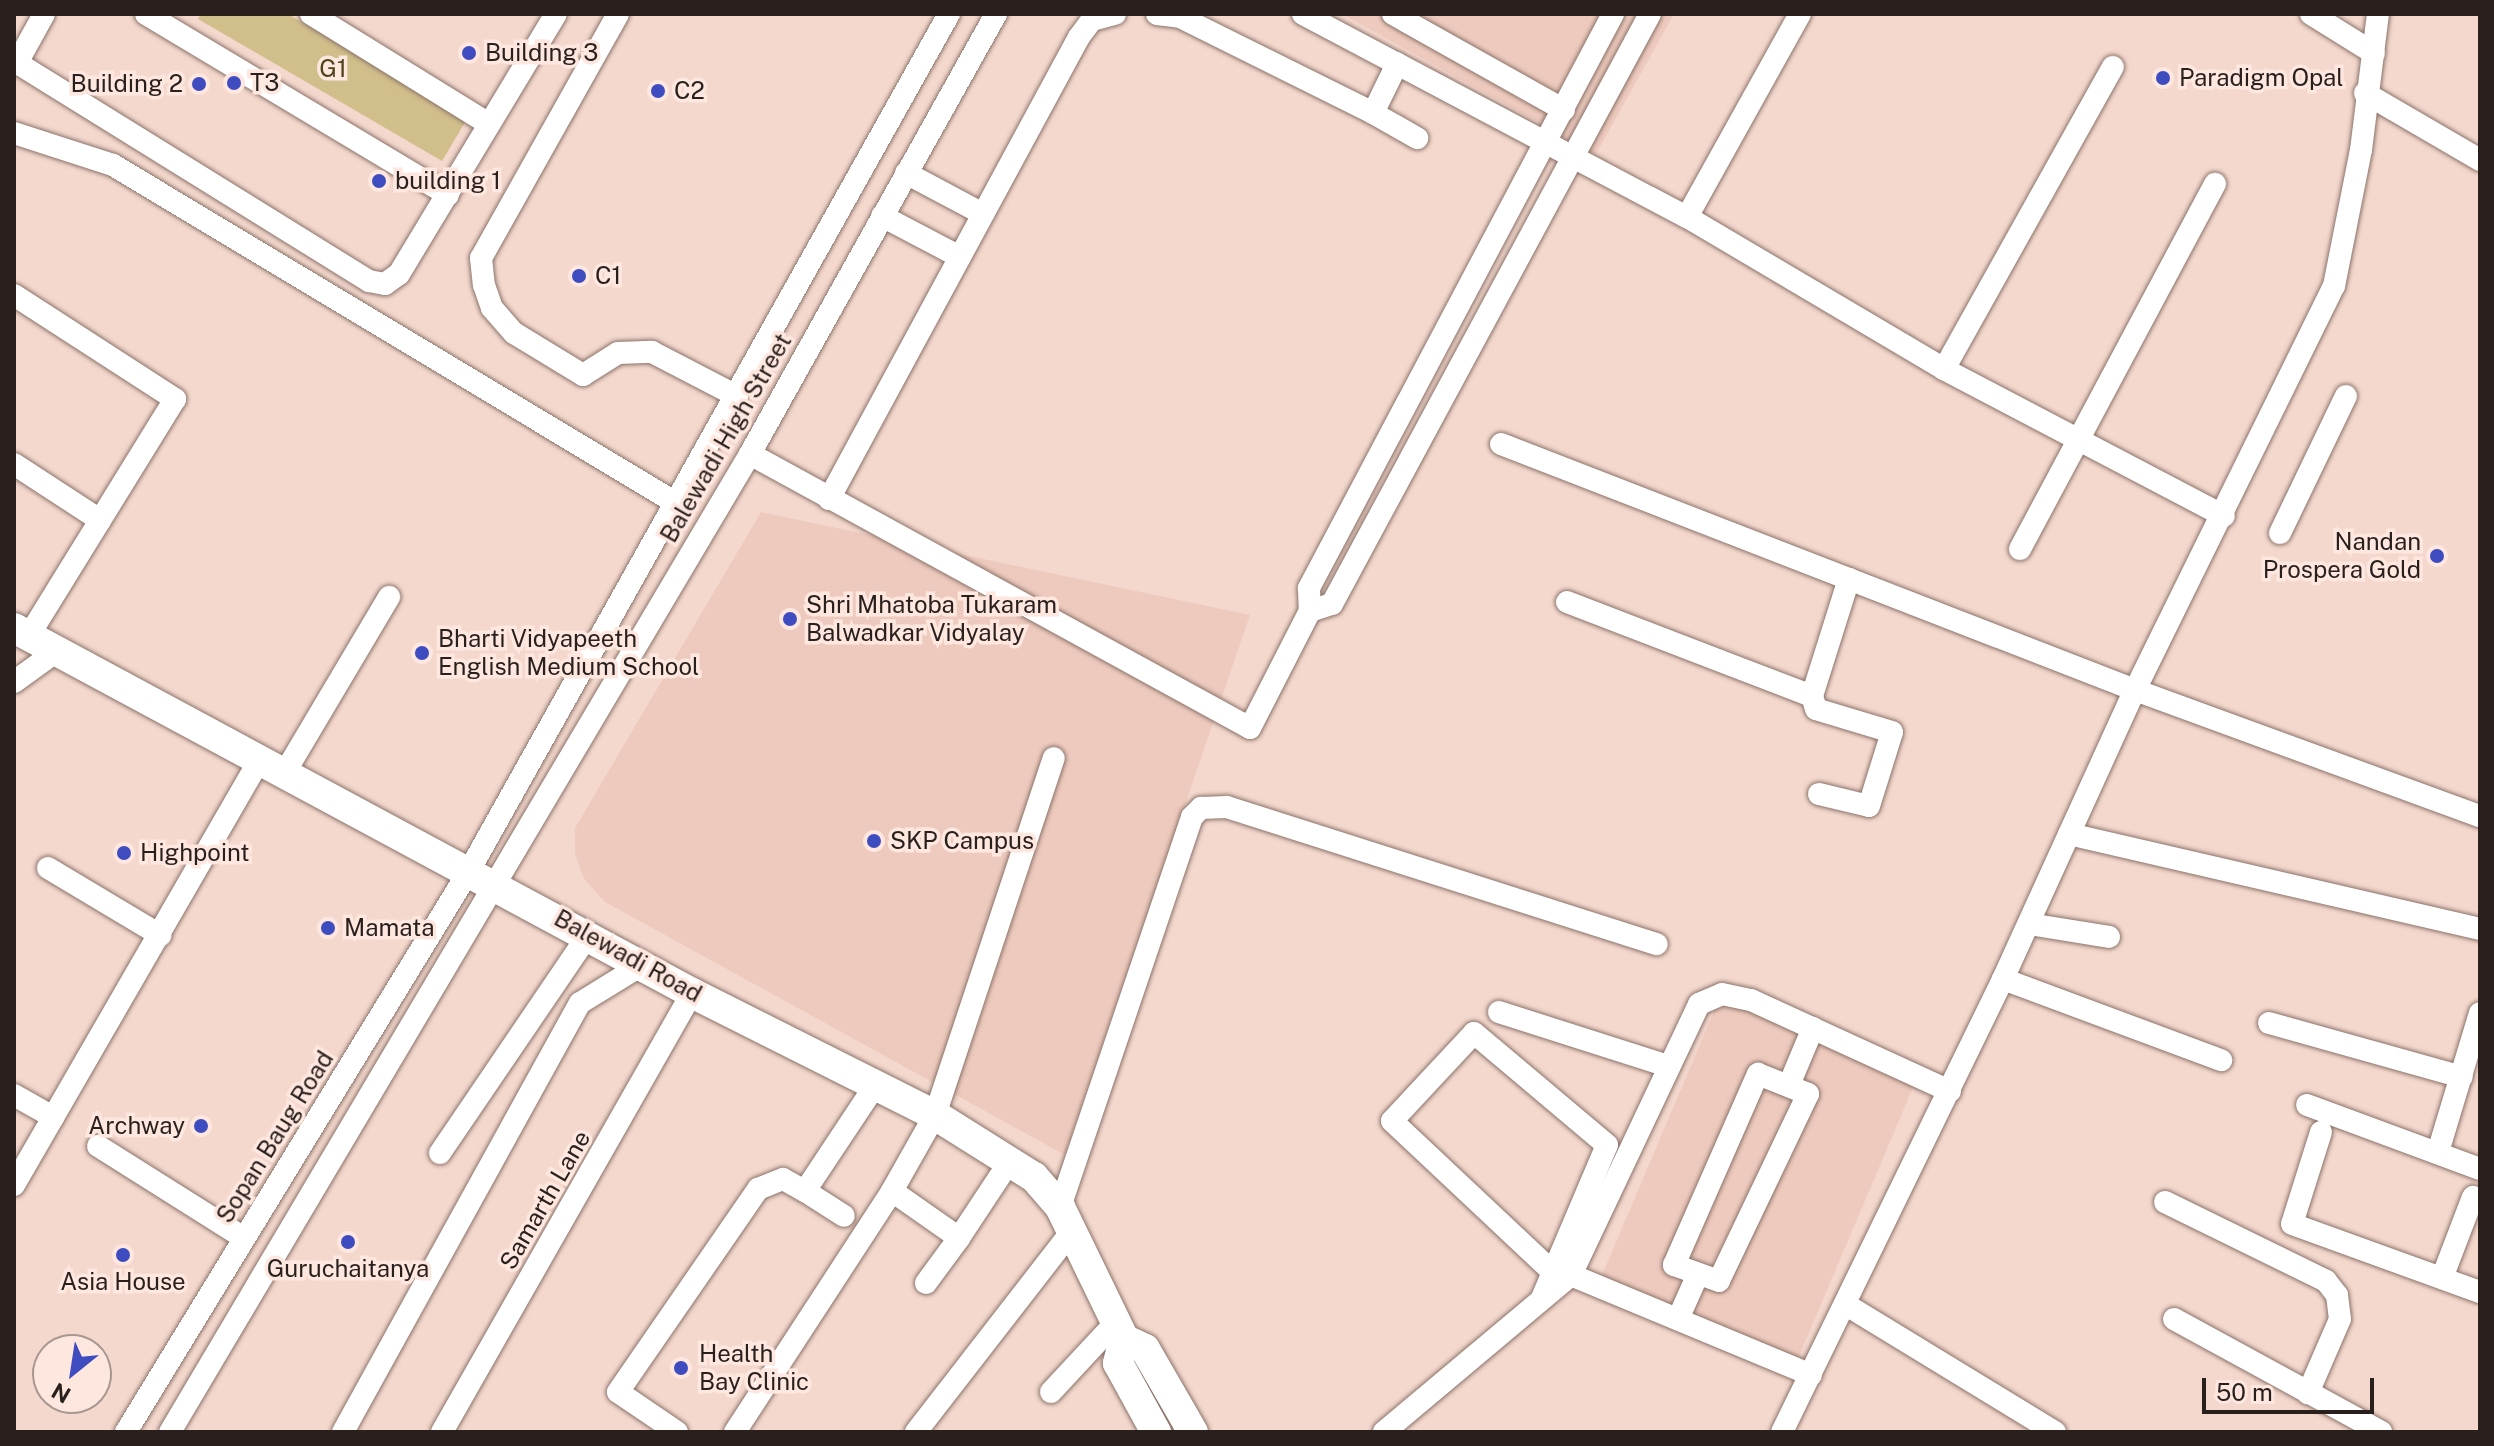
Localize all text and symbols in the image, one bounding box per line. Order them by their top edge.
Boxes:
place label: Building 3 [485,39,598,67]
marker: Building 3 [460,44,478,62]
park label: G1 [319,55,347,83]
place label: Paradigm Opal [2179,64,2344,92]
place label: T3 [250,69,279,97]
marker: Paradigm Opal [2154,69,2172,87]
place label: Building 2 [71,70,183,98]
marker: T3 [225,74,243,92]
marker: Building 2 [190,75,208,93]
place label: C2 [674,77,705,105]
marker: C2 [649,82,667,100]
place label: building 1 [395,167,501,195]
marker: building 1 [370,172,388,190]
place label: C1 [595,262,621,290]
marker: C1 [570,267,588,285]
street label: Balewadi High Street [654,328,798,548]
place label: Nandan Prospera Gold [2263,528,2421,584]
marker: Nandan Prospera Gold [2428,547,2446,565]
place label: Shri Mhatoba Tukaram Balwadkar Vidyalay [806,591,1057,647]
marker: Shri Mhatoba Tukaram Balwadkar Vidyalay [781,610,799,628]
place label: Bharti Vidyapeeth English Medium School [438,625,699,681]
marker: Bharti Vidyapeeth English Medium School [413,644,431,662]
place label: SKP Campus [890,827,1034,855]
marker: SKP Campus [865,832,883,850]
place label: Highpoint [140,839,250,867]
marker: Highpoint [115,844,133,862]
street label: Balewadi Road [549,904,707,1008]
place label: Mamata [344,914,434,942]
marker: Mamata [319,919,337,937]
street label: Sopan Baug Road [210,1046,340,1228]
place label: Archway [88,1112,185,1140]
marker: Archway [192,1117,210,1135]
street label: Samarth Lane [494,1125,596,1275]
marker: Guruchaitanya [339,1233,357,1251]
marker: Asia House [114,1246,132,1264]
place label: Guruchaitanya [267,1255,429,1283]
place label: Asia House [60,1268,186,1296]
north arrow [32,1334,112,1414]
place label: Health Bay Clinic [699,1340,809,1396]
marker: Health Bay Clinic [670,1357,692,1379]
scale bar [2206,1362,2378,1412]
text: N [47,1377,75,1409]
text: 50 m [2216,1378,2273,1406]

